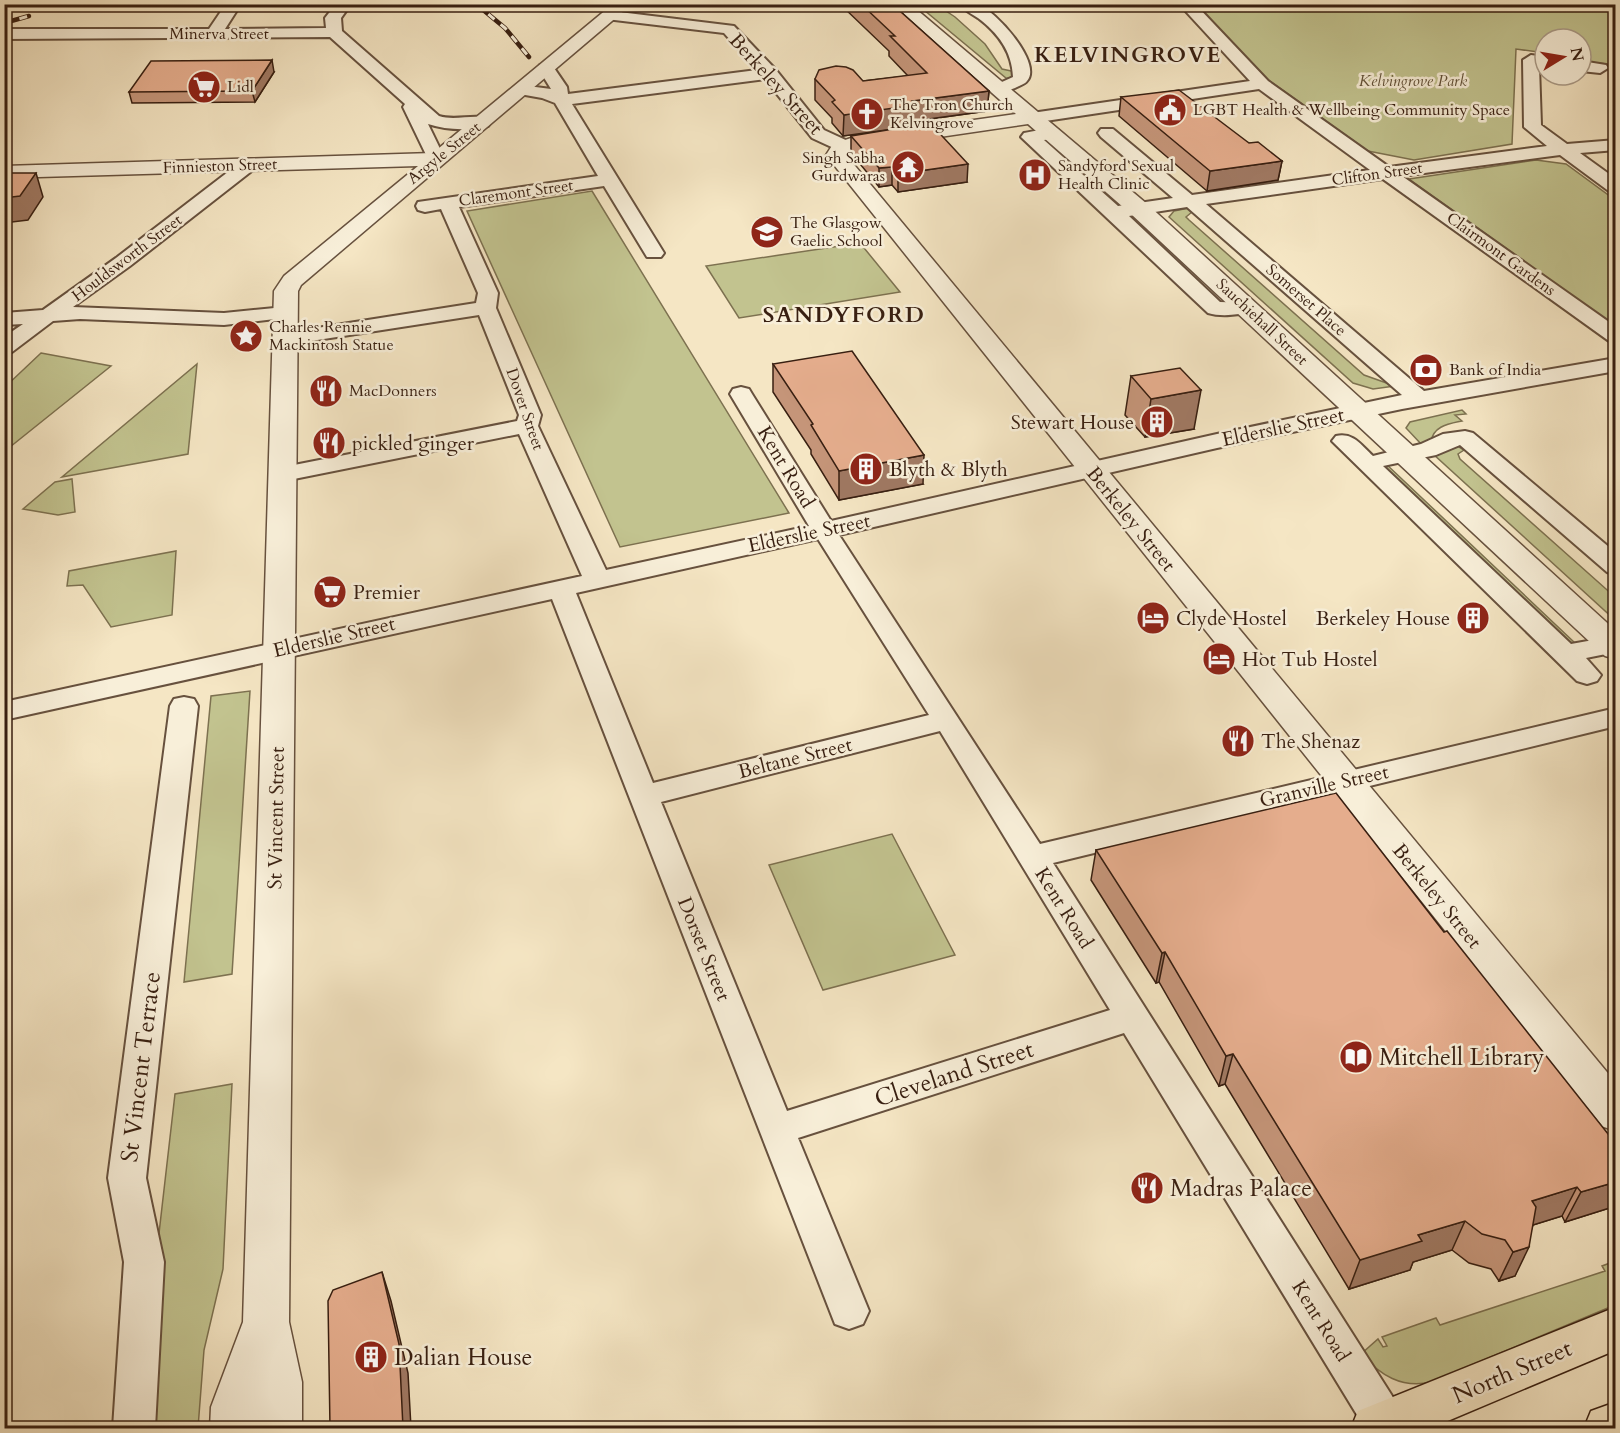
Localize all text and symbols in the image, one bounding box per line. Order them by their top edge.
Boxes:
street label: Minerva Street [169,23,269,45]
street label: Berkeley Street [723,27,829,141]
north arrow [1533,27,1593,87]
district label: KELVINGROVE [1034,40,1222,70]
text: N [1565,45,1589,63]
supermarket icon: Lidl [186,69,222,105]
park label: Kelvingrove Park [1359,70,1467,92]
place label: Lidl [227,76,254,98]
public building icon: LGBT Health & Wellbeing Community Space [1152,92,1188,128]
place label: The Tron Church Kelvingrove [890,94,1014,134]
church icon: The Tron Church Kelvingrove [849,96,885,132]
place label: LGBT Health & Wellbeing Community Space [1193,99,1510,121]
street label: Argyle Street [403,117,485,189]
place label: Singh Sabha Gurdwaras [802,147,885,187]
temple icon: Singh Sabha Gurdwaras [890,149,926,185]
street label: Finnieston Street [162,153,278,179]
place label: Sandyford Sexual Health Clinic [1058,155,1174,195]
hospital icon: Sandyford Sexual Health Clinic [1017,157,1053,193]
street label: Clifton Street [1330,157,1424,191]
street label: Claremont Street [457,174,575,212]
street label: Clairmont Gardens [1442,207,1560,301]
street label: Houldsworth Street [67,209,187,307]
place label: The Glasgow Gaelic School [790,212,882,252]
school or university icon: The Glasgow Gaelic School [749,214,785,250]
street label: Somerset Place [1261,259,1351,341]
street label: Sauchiehall Street [1211,274,1313,370]
district label: SANDYFORD [763,300,925,330]
place label: Charles Rennie Mackintosh Statue [269,316,394,356]
place icon: Charles Rennie Mackintosh Statue [228,318,264,354]
bank icon: Bank of India [1408,352,1444,388]
place label: Bank of India [1449,359,1541,381]
street label: Dover Street [501,365,549,453]
restaurant icon: MacDonners [308,373,344,409]
place label: MacDonners [349,380,437,402]
street label: Elderslie Street [1219,401,1347,453]
building icon: Stewart House [1139,404,1175,440]
place label: Stewart House [1011,409,1134,436]
street label: Kent Road [751,421,821,513]
restaurant icon: pickled ginger [311,425,347,461]
place label: pickled ginger [352,430,475,457]
building icon: Blyth & Blyth [848,451,884,487]
place label: Blyth & Blyth [889,456,1008,483]
street label: Berkeley Street [1080,461,1182,578]
street label: Elderslie Street [745,507,873,559]
supermarket icon: Premier [312,574,348,610]
place label: Premier [353,579,421,606]
hotel icon: Clyde Hostel [1135,600,1171,636]
building icon: Berkeley House [1455,600,1491,636]
place label: Clyde Hostel [1176,605,1287,632]
place label: Berkeley House [1316,605,1450,632]
street label: Elderslie Street [270,610,398,664]
hotel icon: Hot Tub Hostel [1201,641,1237,677]
place label: Hot Tub Hostel [1242,646,1378,673]
restaurant icon: The Shenaz [1220,723,1256,759]
place label: The Shenaz [1261,728,1360,755]
street label: Beltane Street [735,731,856,785]
street label: St Vincent Street [261,746,291,890]
street label: Granville Street [1257,758,1392,814]
street label: Berkeley Street [1386,838,1488,955]
street label: Kent Road [1028,862,1100,954]
street label: Dorset Street [671,893,737,1006]
street label: St Vincent Terrace [113,970,169,1164]
street label: Cleveland Street [870,1033,1038,1115]
library icon: Mitchell Library [1338,1039,1374,1075]
place label: Mitchell Library [1379,1041,1545,1074]
restaurant icon: Madras Palace [1129,1170,1165,1206]
place label: Madras Palace [1170,1172,1312,1205]
street label: Kent Road [1285,1275,1357,1367]
street label: North Street [1447,1332,1577,1412]
building icon: Dalian House [353,1339,389,1375]
place label: Dalian House [394,1341,532,1374]

